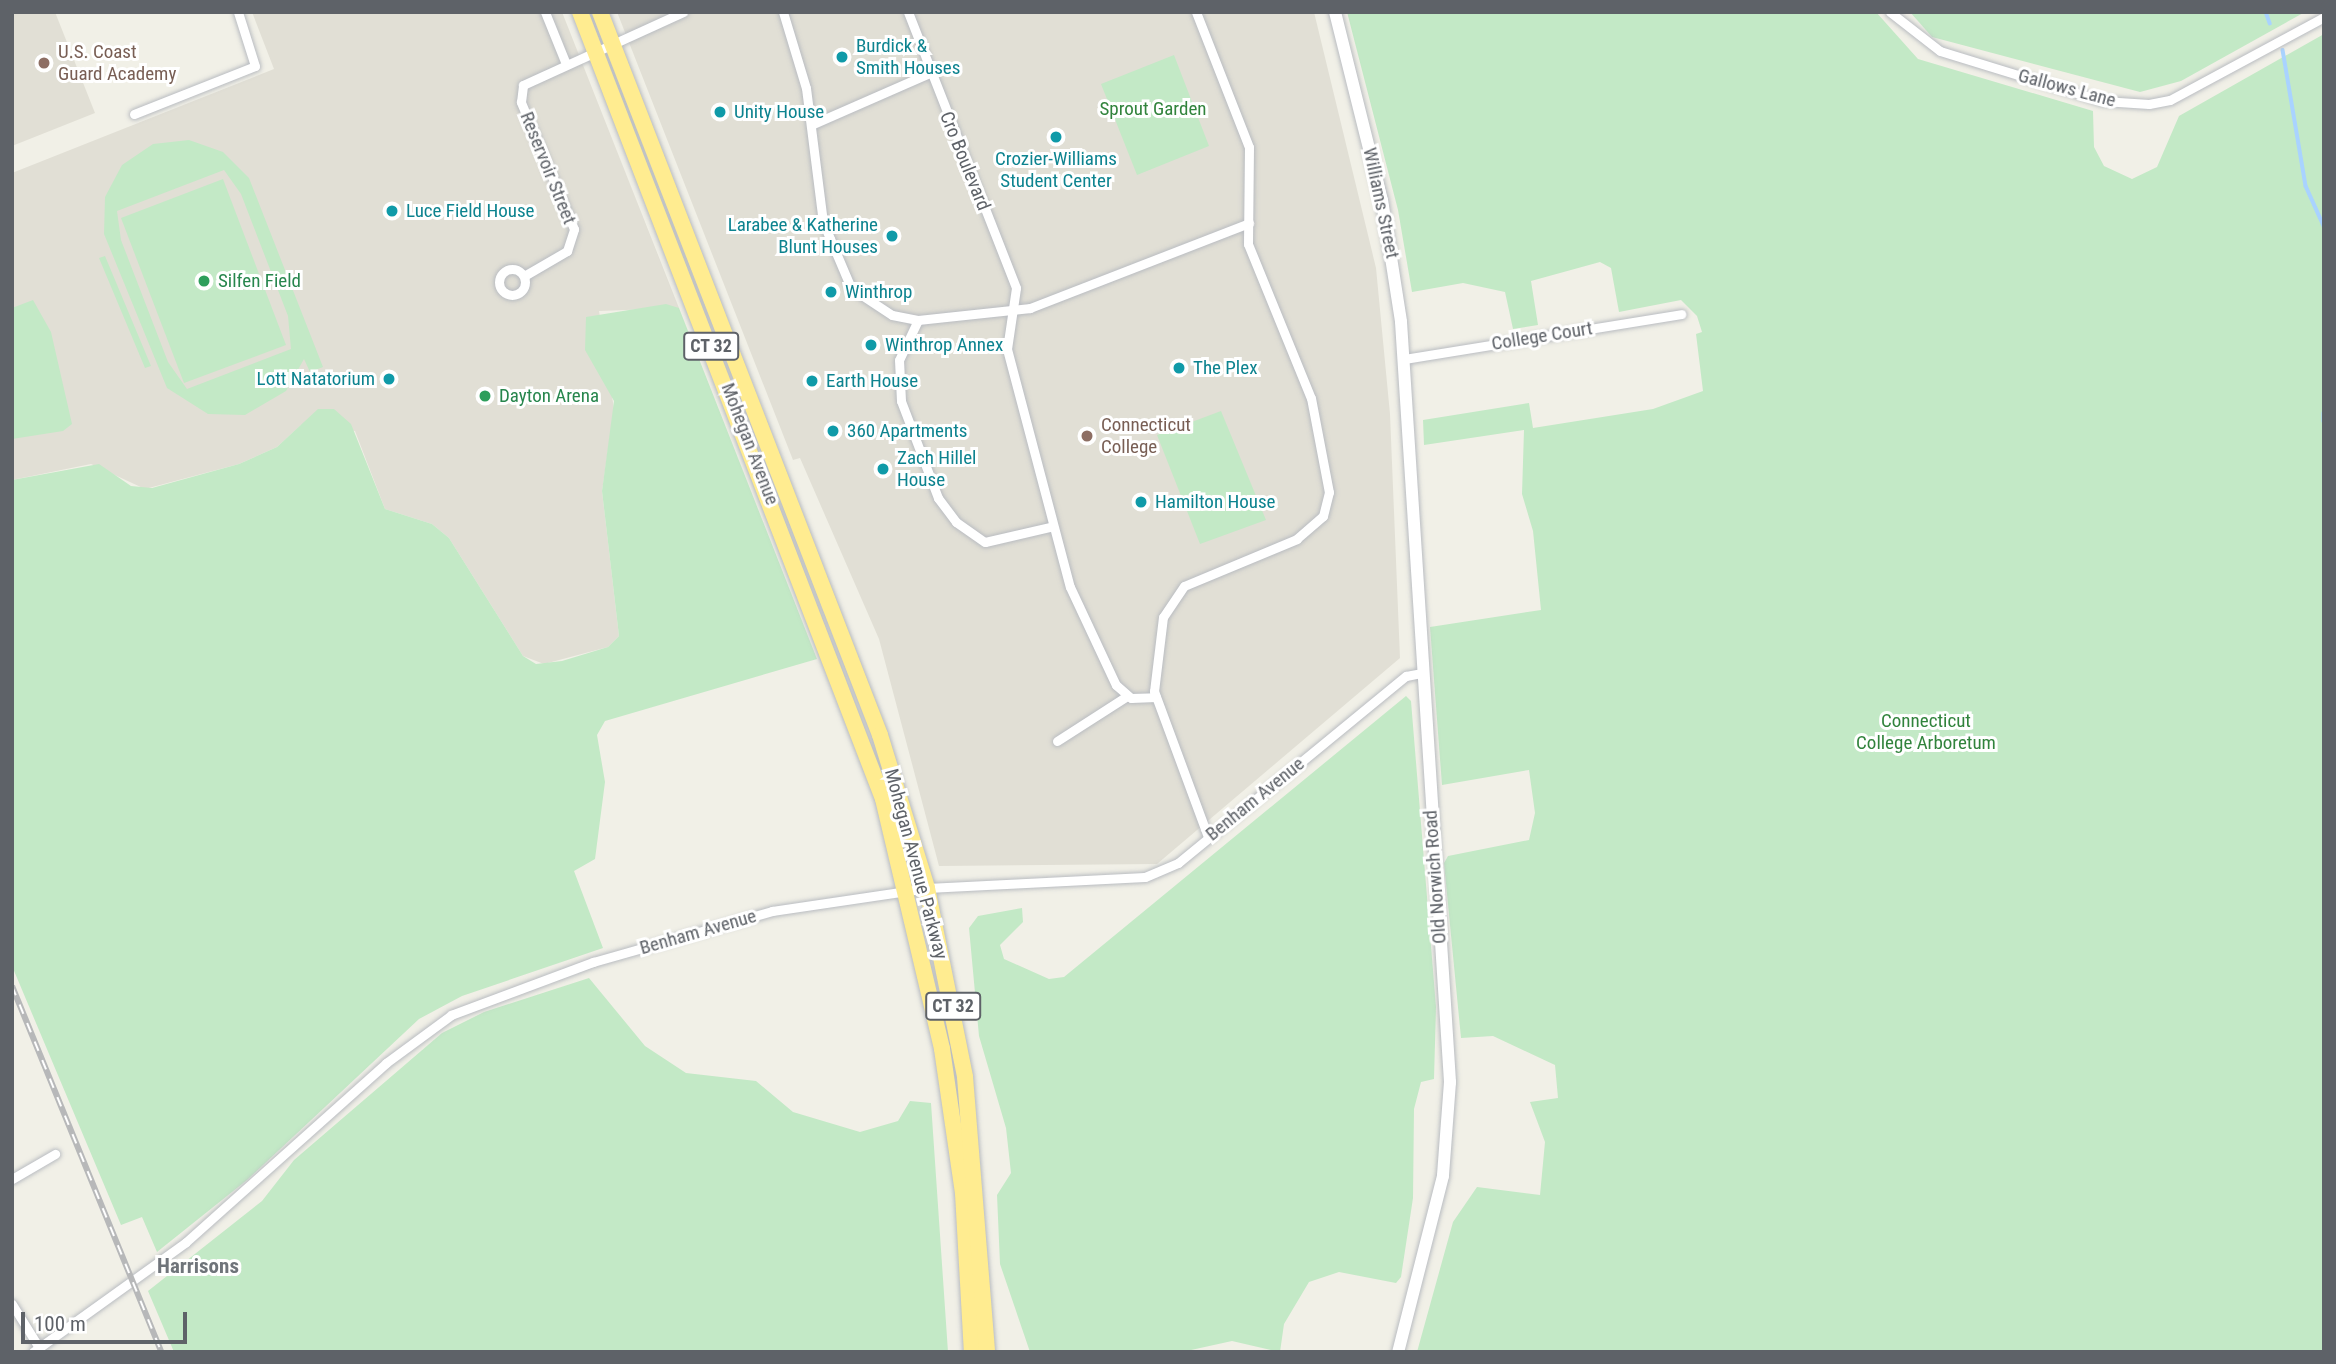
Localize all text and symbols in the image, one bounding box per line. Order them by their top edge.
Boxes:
place label: Burdick & Smith Houses [856,35,960,79]
place label: U.S. Coast Guard Academy [58,41,176,85]
marker: Burdick & Smith Houses [834,49,850,65]
marker: U.S. Coast Guard Academy [36,55,52,71]
street label: Gallows Lane [2016,64,2118,112]
park label: Sprout Garden [1099,98,1207,120]
place label: Unity House [734,101,824,123]
marker: Unity House [712,104,728,120]
street label: Cro Boulevard [935,108,995,214]
street label: Reservoir Street [515,109,581,227]
marker: Crozier-Williams Student Center [1048,129,1064,145]
street label: Williams Street [1358,145,1404,261]
place label: Crozier-Williams Student Center [995,148,1117,192]
place label: Luce Field House [406,200,534,222]
marker: Luce Field House [384,203,400,219]
place label: Larabee & Katherine Blunt Houses [728,214,878,258]
marker: Larabee & Katherine Blunt Houses [884,228,900,244]
place label: Silfen Field [218,270,301,292]
marker: Silfen Field [196,273,212,289]
place label: Winthrop [845,281,912,303]
marker: Winthrop [823,284,839,300]
street label: College Court [1490,317,1594,355]
road number: CT 32 [681,332,741,360]
place label: Winthrop Annex [885,334,1003,356]
marker: Winthrop Annex [863,337,879,353]
place label: The Plex [1193,357,1257,379]
marker: The Plex [1171,360,1187,376]
place label: Lott Natatorium [257,368,375,390]
place label: Earth House [826,370,918,392]
marker: Lott Natatorium [381,371,397,387]
marker: Earth House [804,373,820,389]
street label: Mohegan Avenue [716,380,784,508]
place label: Dayton Arena [499,385,599,407]
marker: Dayton Arena [477,388,493,404]
place label: Connecticut College [1101,414,1191,458]
place label: 360 Apartments [847,420,968,442]
marker: 360 Apartments [825,423,841,439]
marker: Connecticut College [1079,428,1095,444]
place label: Zach Hillel House [897,447,976,491]
marker: Zach Hillel House [875,461,891,477]
place label: Hamilton House [1155,491,1276,513]
marker: Hamilton House [1133,494,1149,510]
park label: Connecticut College Arboretum [1856,710,1996,754]
street label: Benham Avenue [1201,752,1309,846]
street label: Mohegan Avenue Parkway [880,766,952,962]
street label: Old Norwich Road [1419,809,1451,945]
street label: Benham Avenue [637,904,759,960]
road number: CT 32 [923,992,983,1021]
district label: Harrisons [157,1253,239,1279]
scale bar [24,1298,191,1342]
text: 100 m [34,1312,86,1336]

